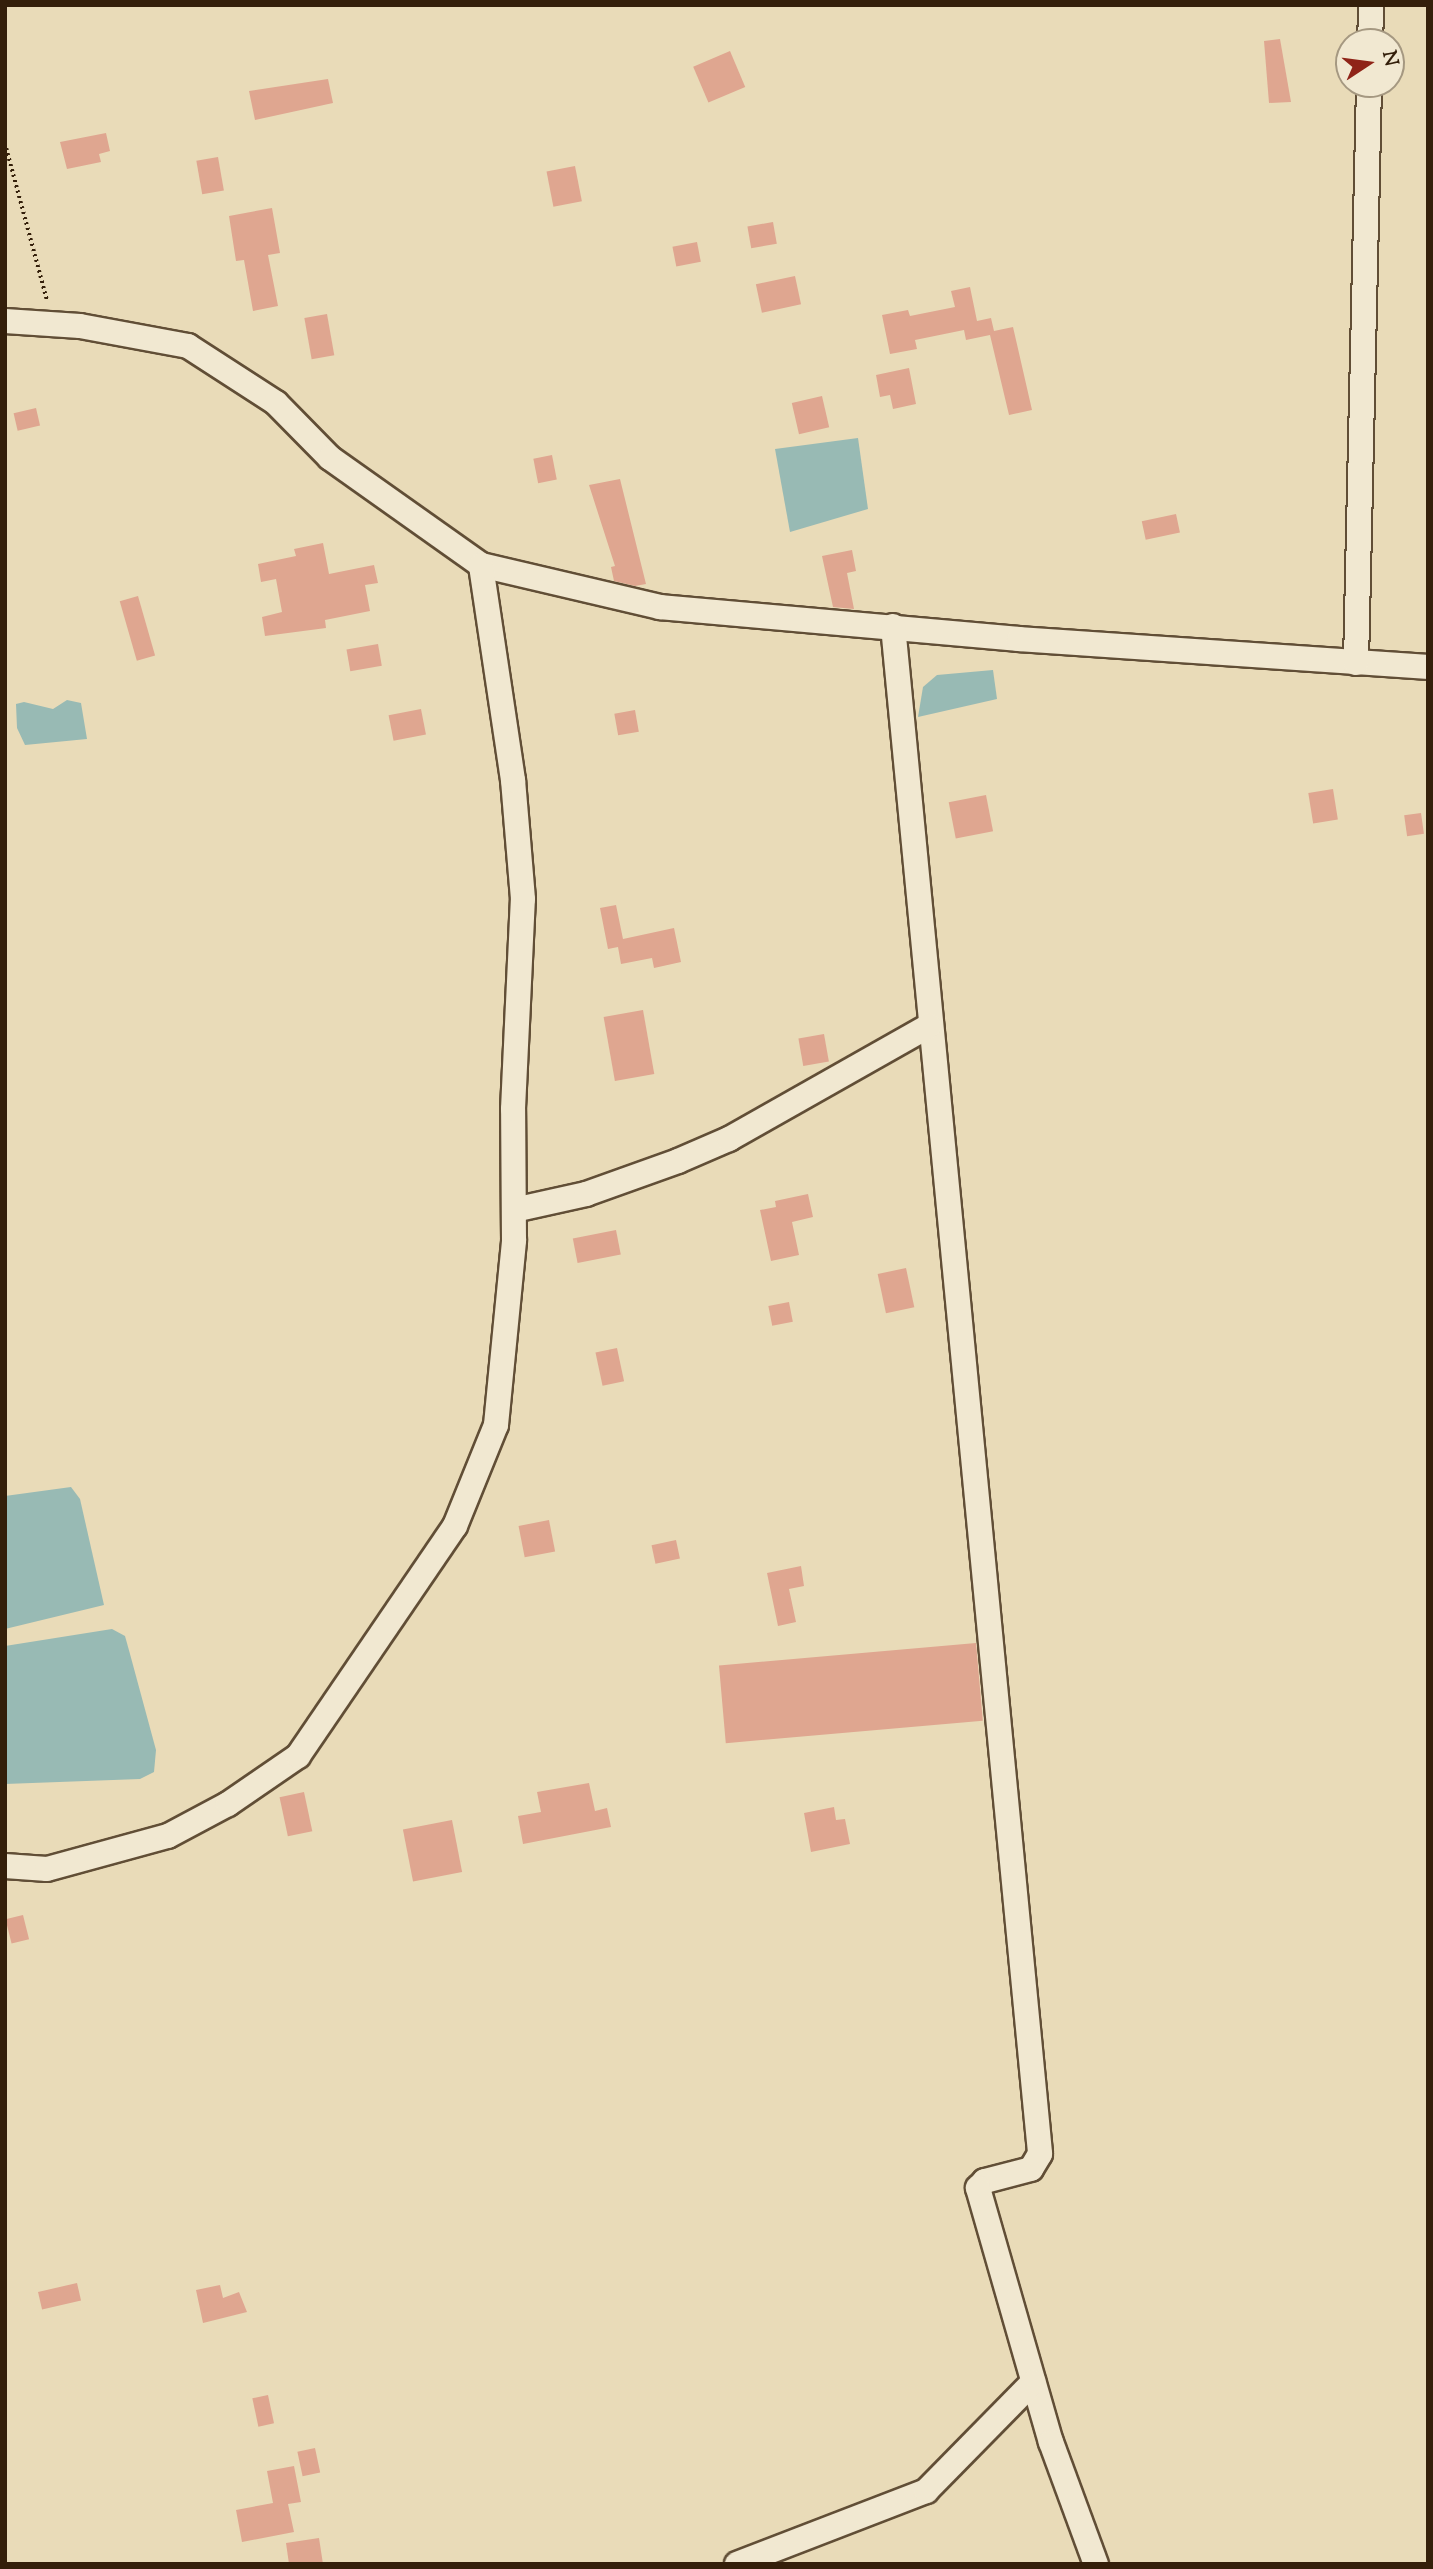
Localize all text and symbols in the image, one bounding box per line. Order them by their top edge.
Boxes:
north arrow [1335,28,1405,98]
text: N [1374,48,1404,69]

